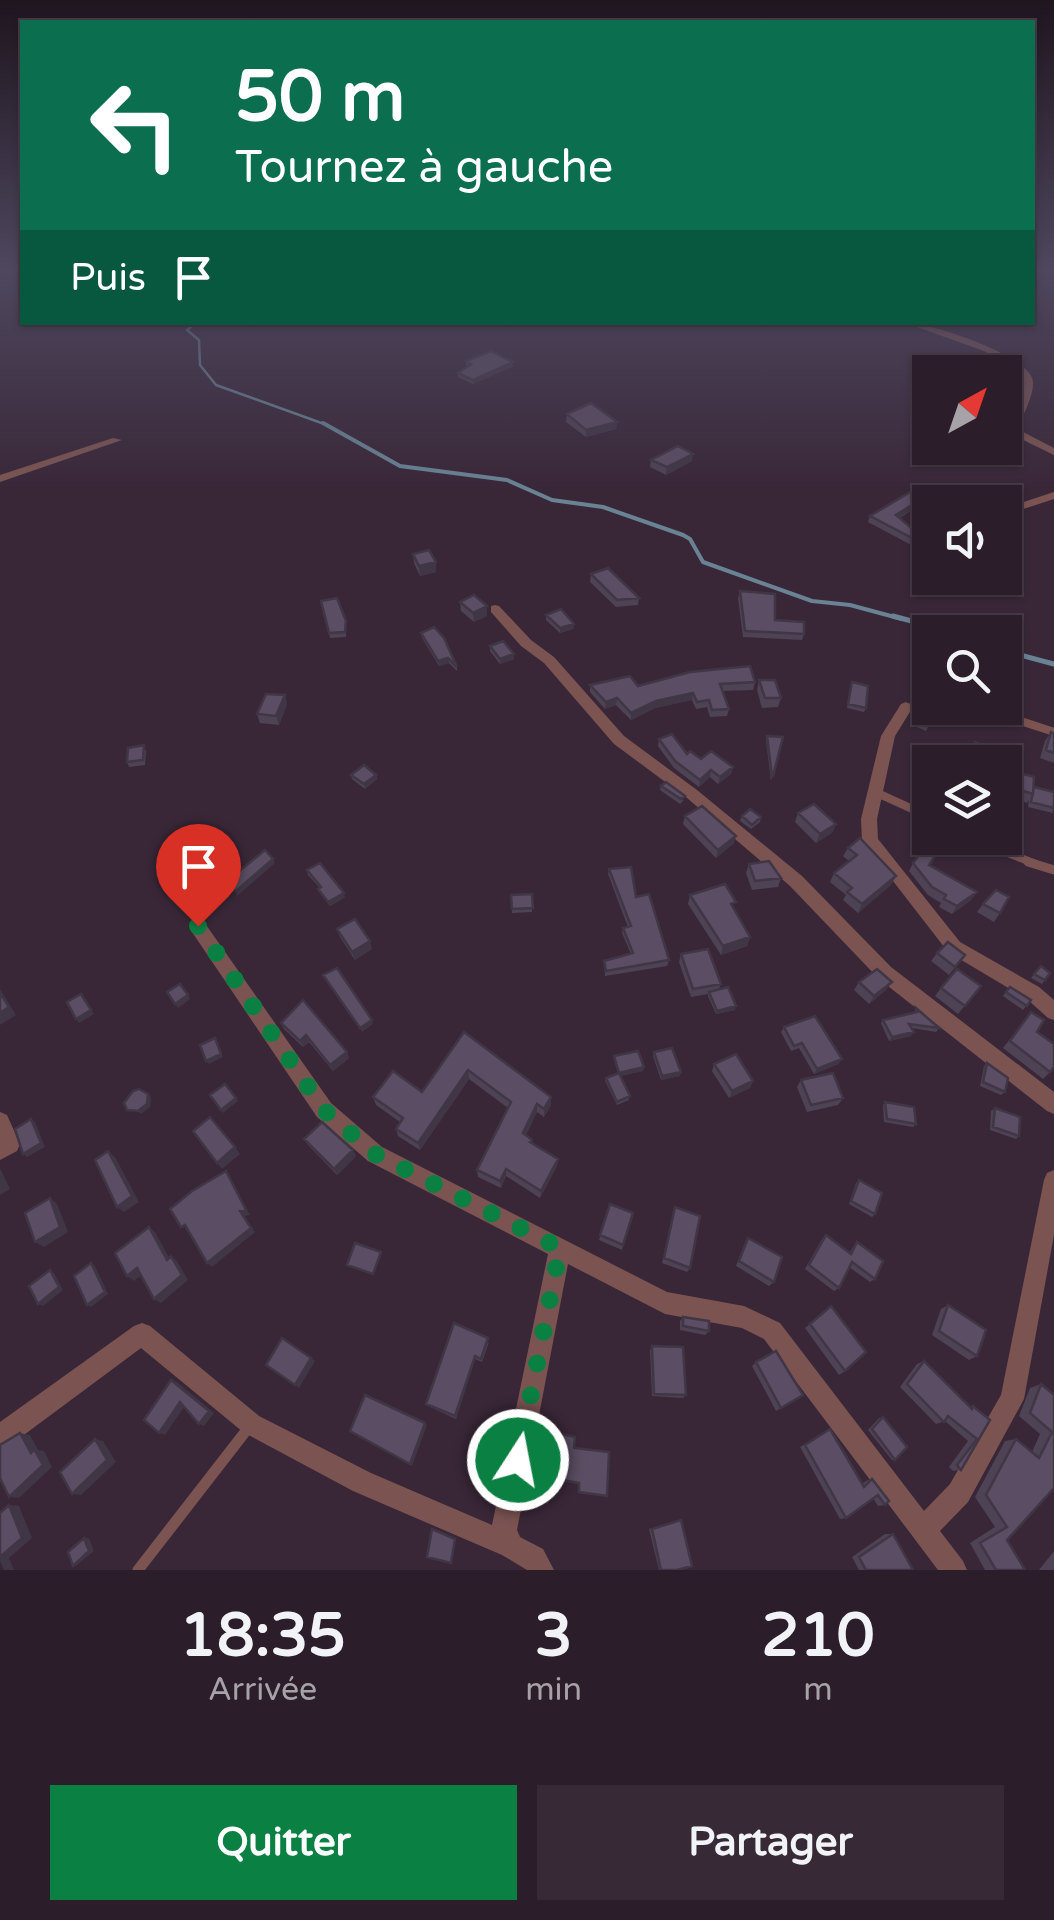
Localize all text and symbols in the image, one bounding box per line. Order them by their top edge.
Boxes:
text: 50 m [235,56,405,140]
icon: left [70,60,200,190]
text: Tournez à gauche [235,141,613,195]
icon: arrive [166,250,221,305]
text: Puis [70,255,146,301]
north arrow [912,355,1022,465]
map controls [912,355,1022,855]
button: sound [912,485,1022,595]
button: search [912,615,1022,725]
button: layers [912,745,1022,855]
pin [156,824,241,927]
icon: arrive [171,839,226,894]
position arrow [466,1408,570,1512]
text: 18:35 [179,1600,346,1672]
text: 3 [535,1600,572,1672]
text: 210 [761,1600,875,1672]
text: Arrivée [208,1671,317,1709]
text: min [525,1671,582,1709]
text: m [803,1671,833,1709]
button: Quitter [50,1785,517,1900]
button: Partager [537,1785,1004,1900]

